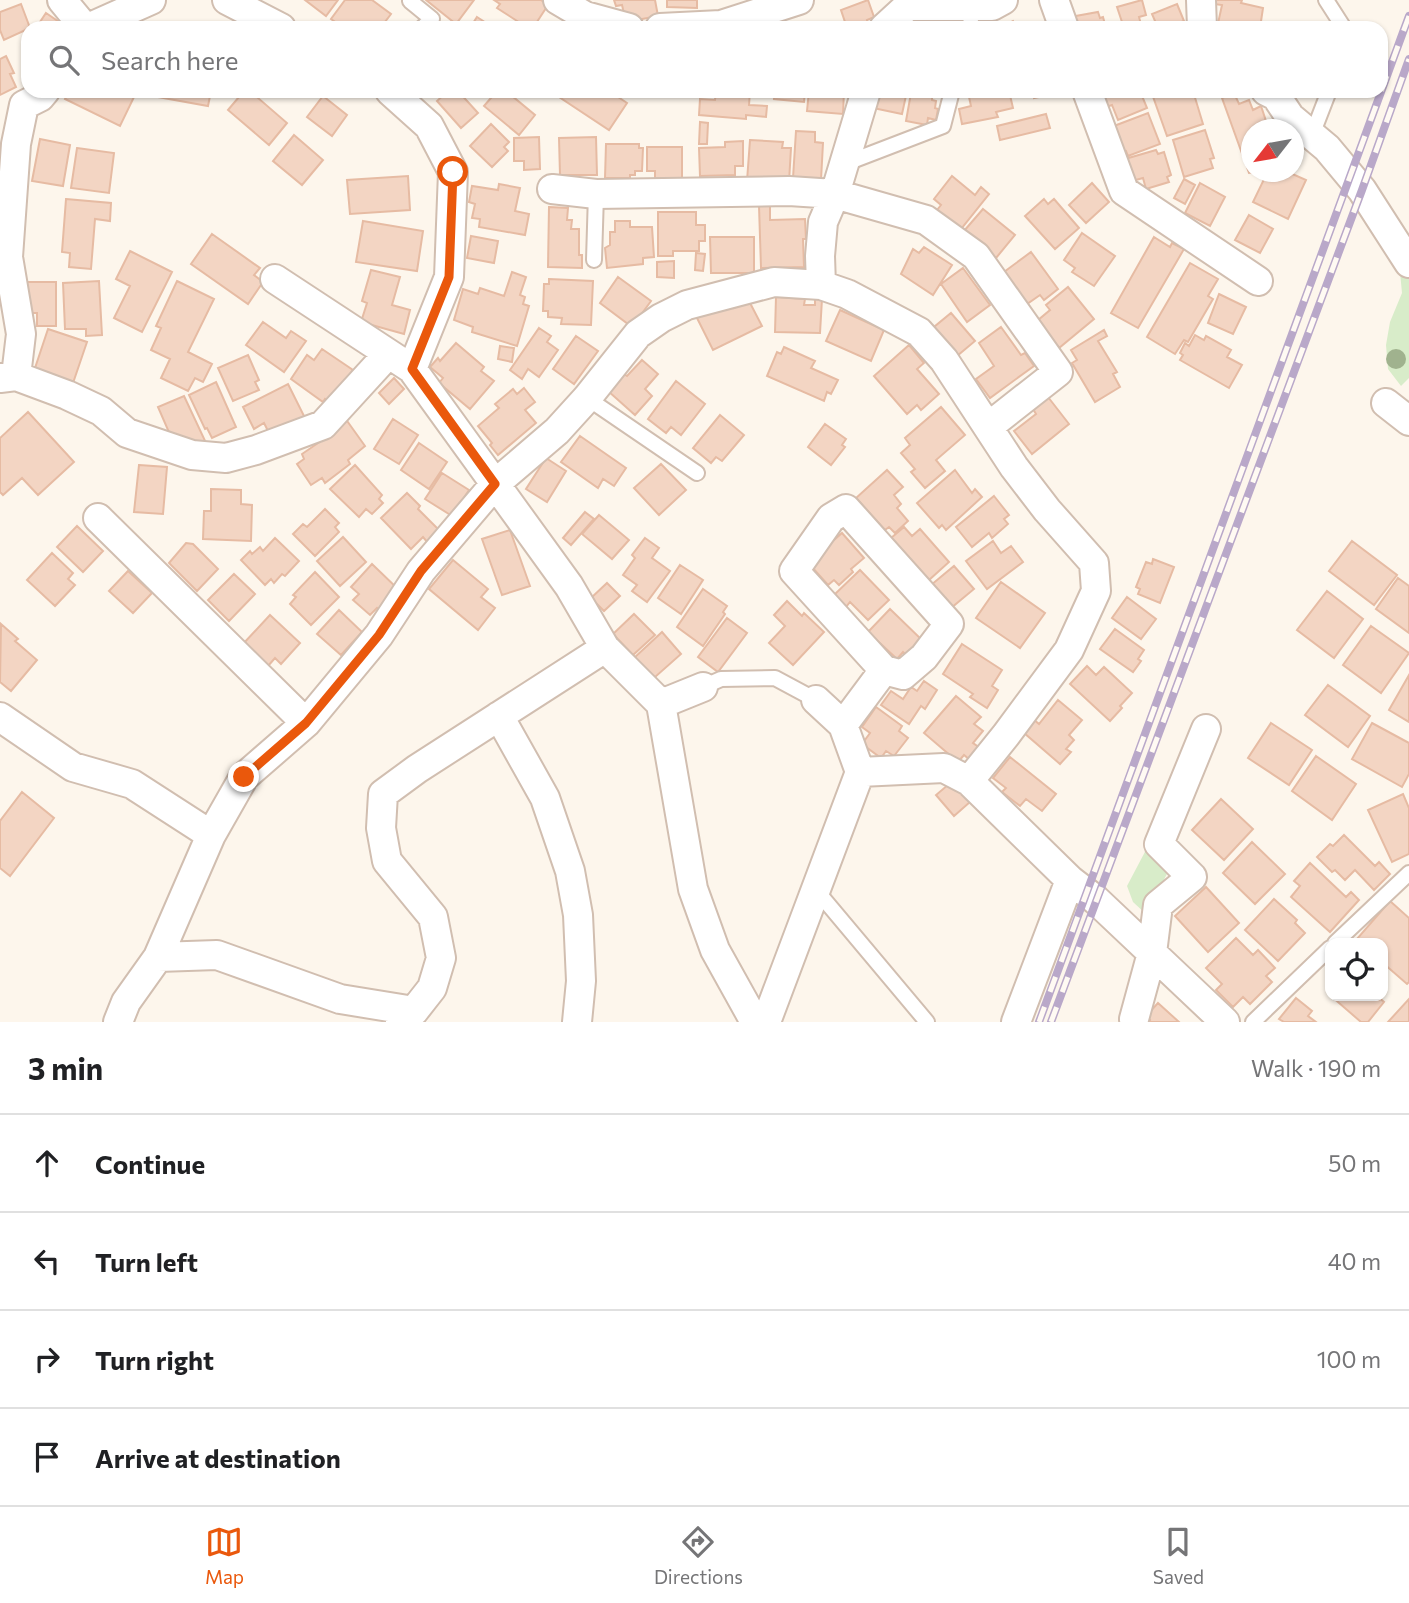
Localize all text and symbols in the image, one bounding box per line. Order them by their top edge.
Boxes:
search box [21,21,1388,98]
icon: search [45,41,83,79]
text: Search here [101,44,239,75]
north arrow [1241,119,1304,182]
route start [437,156,468,187]
route end [228,761,259,792]
map controls [1325,938,1388,1001]
button: locate [1325,938,1388,1001]
text: 3 min [28,1049,103,1086]
text: Walk · 190 m [1251,1054,1381,1082]
icon: ahead [28,1144,66,1182]
text: Continue [95,1148,205,1179]
text: 50 m [1328,1149,1381,1177]
icon: left [28,1242,66,1280]
text: Turn left [95,1246,198,1277]
text: 40 m [1328,1247,1381,1275]
icon: right [28,1340,66,1378]
text: Turn right [95,1344,214,1375]
text: 100 m [1317,1345,1381,1373]
icon: arrive [28,1438,66,1476]
text: Arrive at destination [95,1442,341,1473]
tab: Map [205,1523,244,1588]
tab: Directions [654,1523,743,1588]
tab: Saved [1153,1523,1204,1588]

